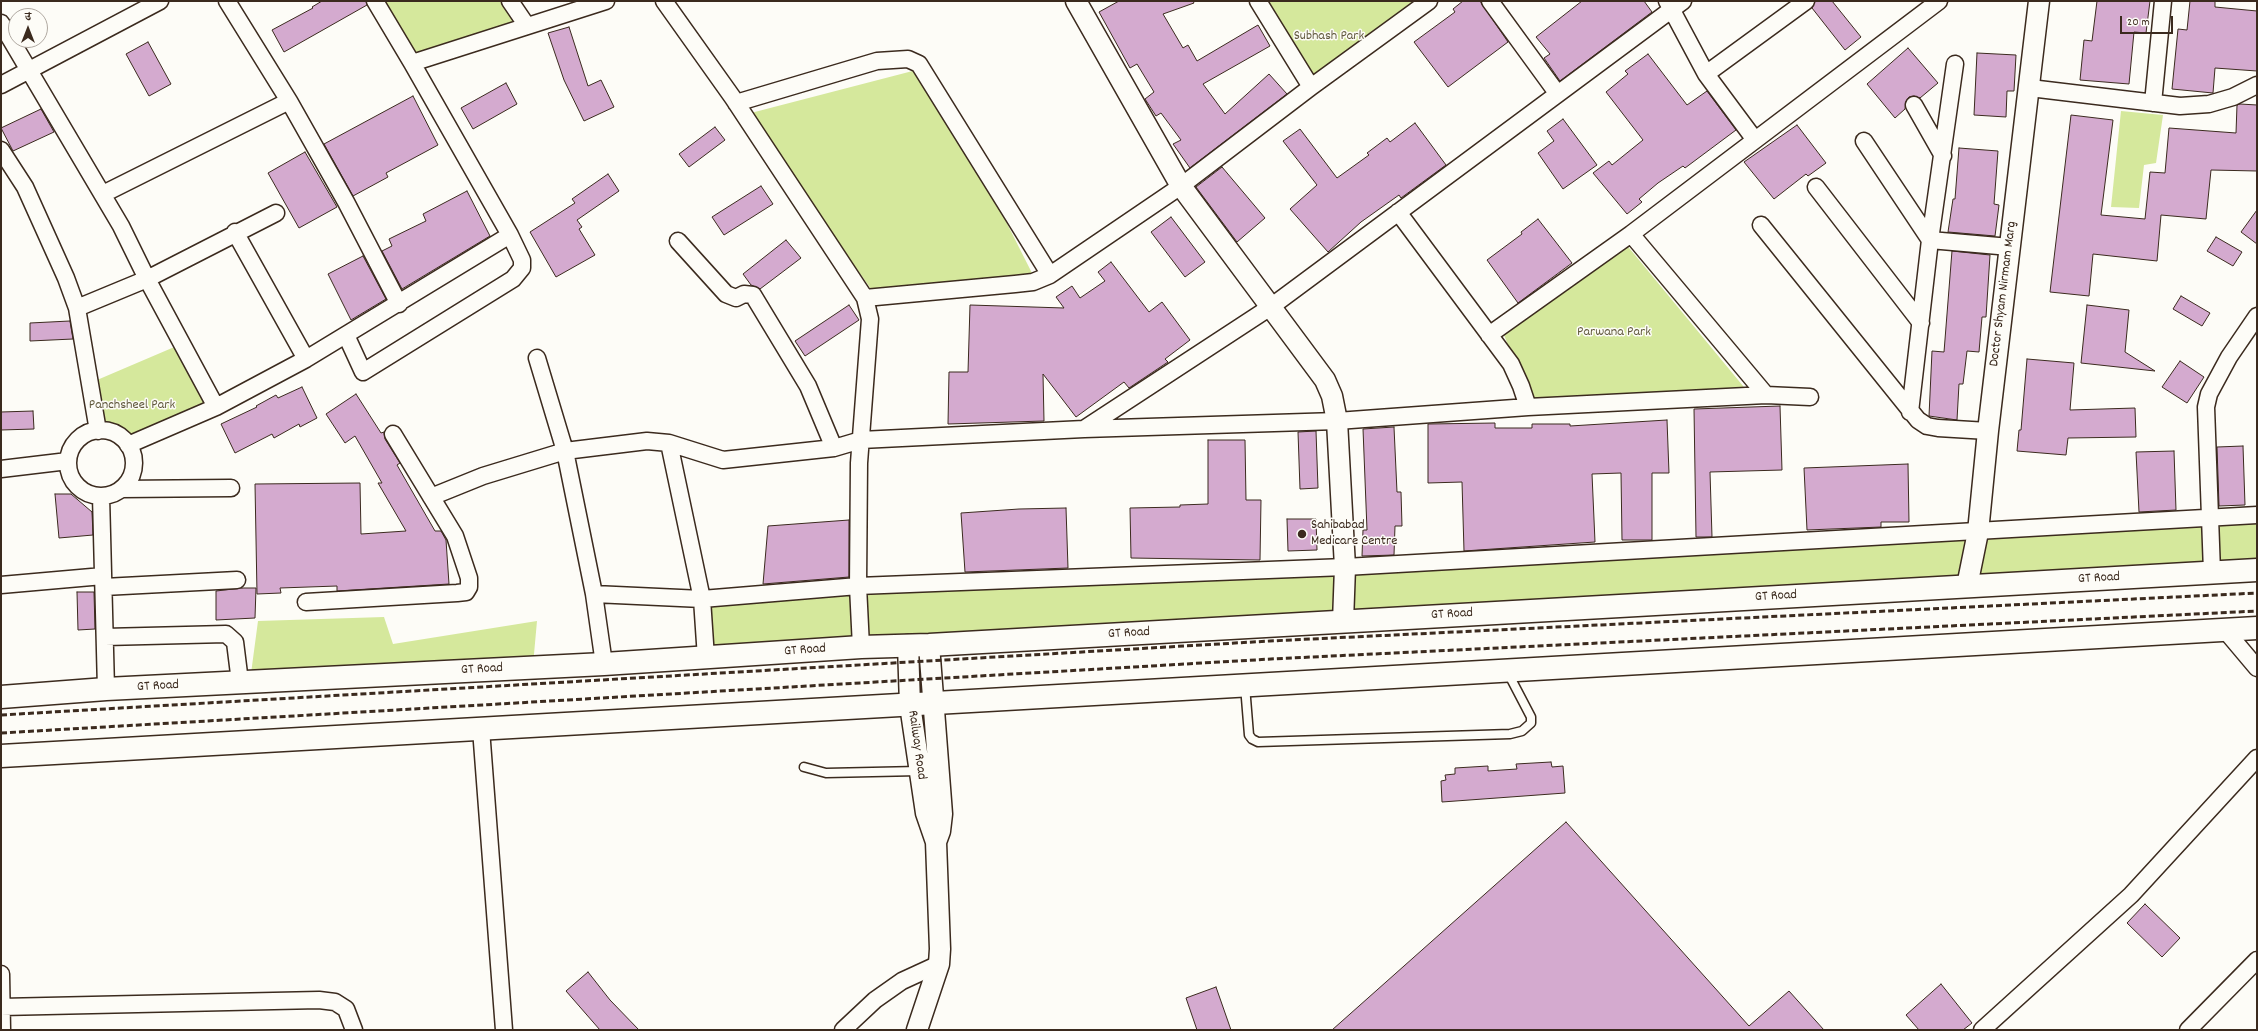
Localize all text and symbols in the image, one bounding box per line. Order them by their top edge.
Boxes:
north arrow [8,8,48,48]
scale bar [2122,8,2175,34]
text: उ [25,9,31,25]
text: 20 m [2127,14,2150,31]
park label: Subhash Park [1294,29,1364,45]
street label: Doctor Shyam Nirmam Marg [1987,220,2021,368]
park label: Parwana Park [1577,325,1651,341]
park label: Panchsheel Park [89,398,175,414]
place label: Sahibabad Medicare Centre [1311,518,1397,550]
marker: Sahibabad Medicare Centre [1296,528,1308,540]
street label: GT Road [2078,570,2120,588]
street label: GT Road [1755,588,1797,606]
street label: GT Road [1431,606,1473,624]
street label: GT Road [1108,625,1150,643]
street label: GT Road [783,641,827,661]
street label: GT Road [461,661,503,679]
street label: GT Road [137,678,179,696]
street label: Railway Road [903,709,929,781]

